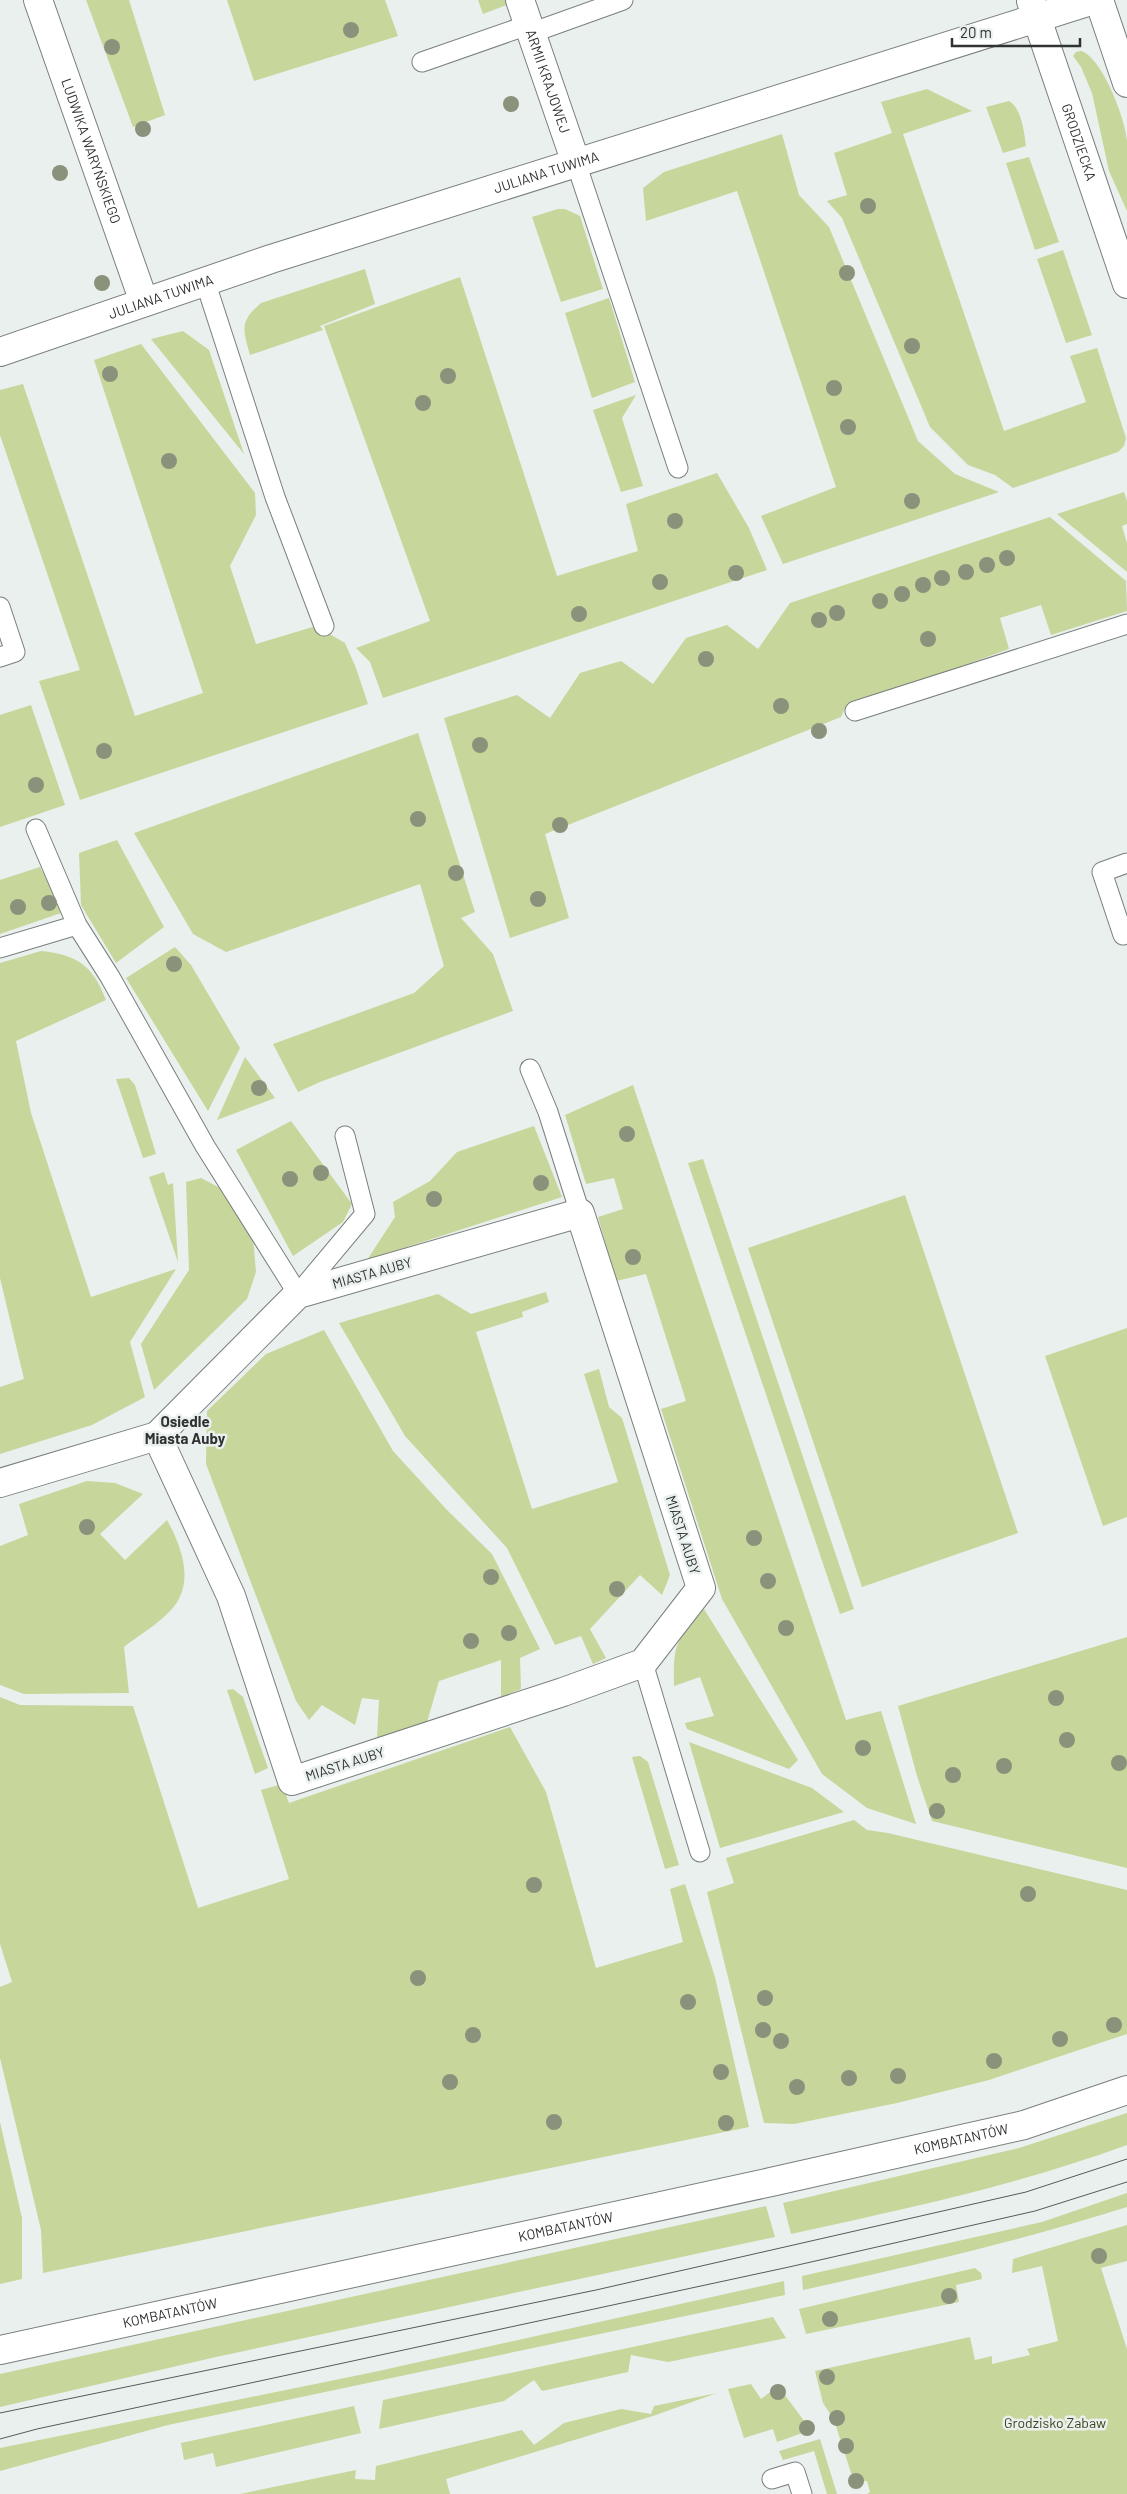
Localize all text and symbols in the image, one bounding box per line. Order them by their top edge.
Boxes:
scale bar [952,15,1080,47]
text: 20 m [960,23,992,41]
street label: ARMII KRAJOWEJ [523,27,574,135]
street label: LUDWIKA WARYŃSKIEGO [58,76,125,226]
street label: GRODZIECKA [1058,101,1100,183]
street label: JULIANA TUWIMA [491,147,601,196]
street label: JULIANA TUWIMA [106,270,216,322]
street label: MIASTA AUBY [330,1253,414,1292]
district label: Osiedle Miasta Auby [145,1412,226,1447]
street label: MIASTA AUBY [663,1493,704,1576]
street label: MIASTA AUBY [303,1743,386,1784]
street label: KOMBATANTÓW [912,2120,1010,2158]
street label: KOMBATANTÓW [517,2208,615,2245]
street label: KOMBATANTÓW [121,2294,219,2331]
park label: Grodzisko Zabaw [1004,2414,1106,2431]

